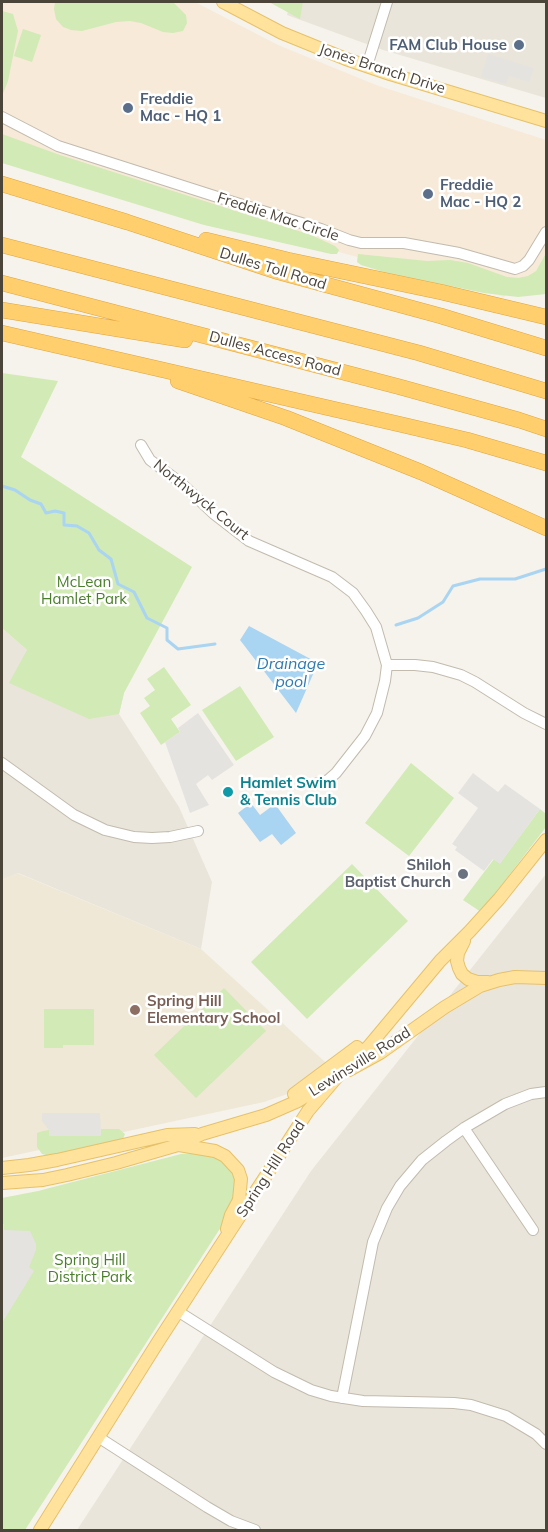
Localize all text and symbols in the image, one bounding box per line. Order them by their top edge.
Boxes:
place label: FAM Club House [389,36,507,54]
marker: FAM Club House [512,38,526,52]
street label: Jones Branch Drive [317,40,447,98]
place label: Freddie Mac - HQ 1 [140,90,221,125]
marker: Freddie Mac - HQ 1 [121,101,135,115]
place label: Freddie Mac - HQ 2 [440,176,521,211]
marker: Freddie Mac - HQ 2 [421,187,435,201]
street label: Freddie Mac Circle [215,189,341,245]
street label: Dulles Toll Road [217,244,329,294]
street label: Dulles Access Road [207,328,343,380]
street label: Northwyck Court [150,456,252,544]
park label: McLean Hamlet Park [41,573,127,608]
water label: Drainage pool [257,654,325,692]
place label: Hamlet Swim & Tennis Club [240,774,337,809]
marker: Hamlet Swim & Tennis Club [221,785,235,799]
place label: Shiloh Baptist Church [345,856,451,891]
marker: Shiloh Baptist Church [456,867,470,881]
place label: Spring Hill Elementary School [147,992,280,1027]
marker: Spring Hill Elementary School [128,1003,142,1017]
street label: Lewinsville Road [306,1024,414,1100]
street label: Spring Hill Road [233,1117,309,1221]
park label: Spring Hill District Park [48,1251,132,1286]

